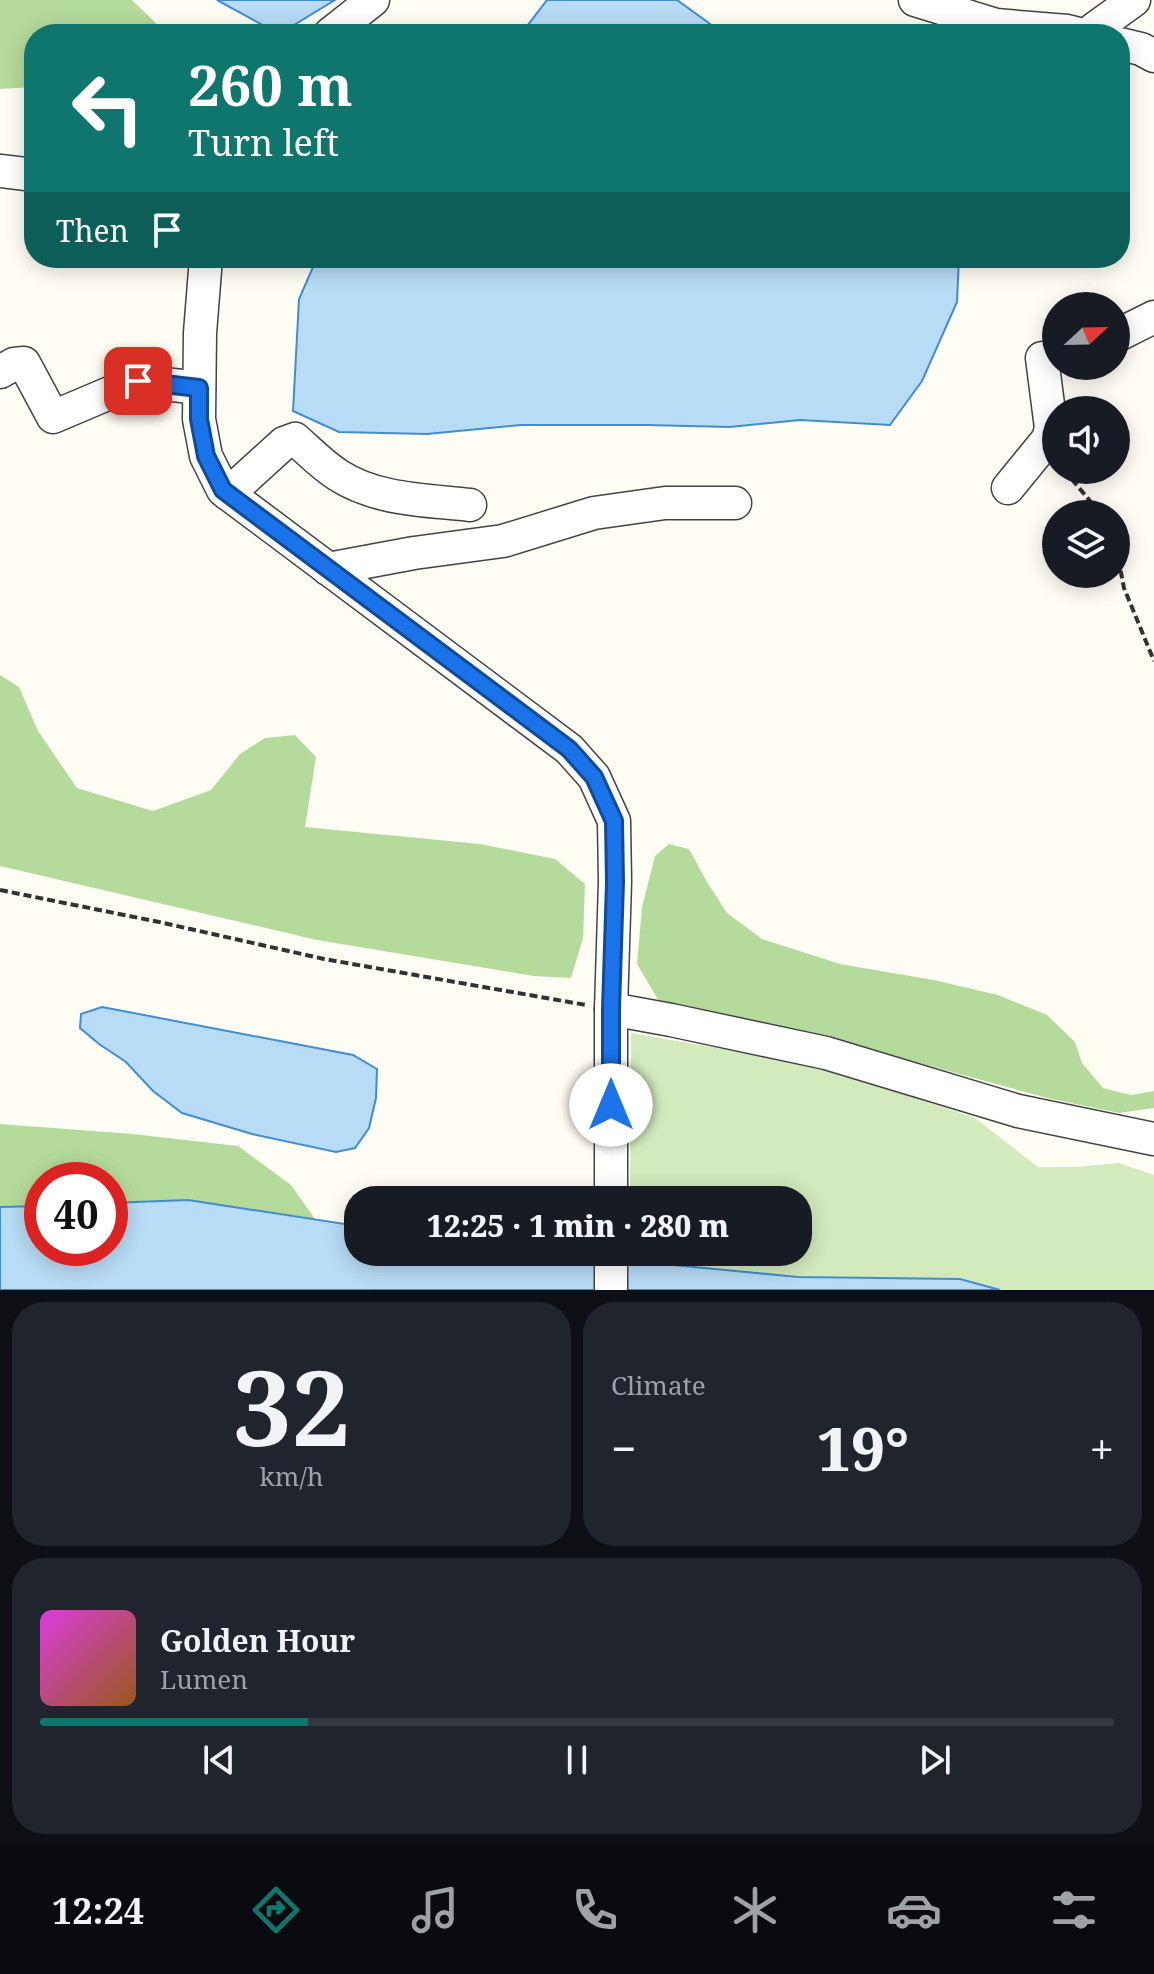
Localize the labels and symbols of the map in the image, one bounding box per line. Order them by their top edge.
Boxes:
north arrow [1042,292,1130,380]
pin [104,347,172,415]
position arrow [569,1063,653,1147]
speed limit sign: 40 [24,1162,128,1266]

